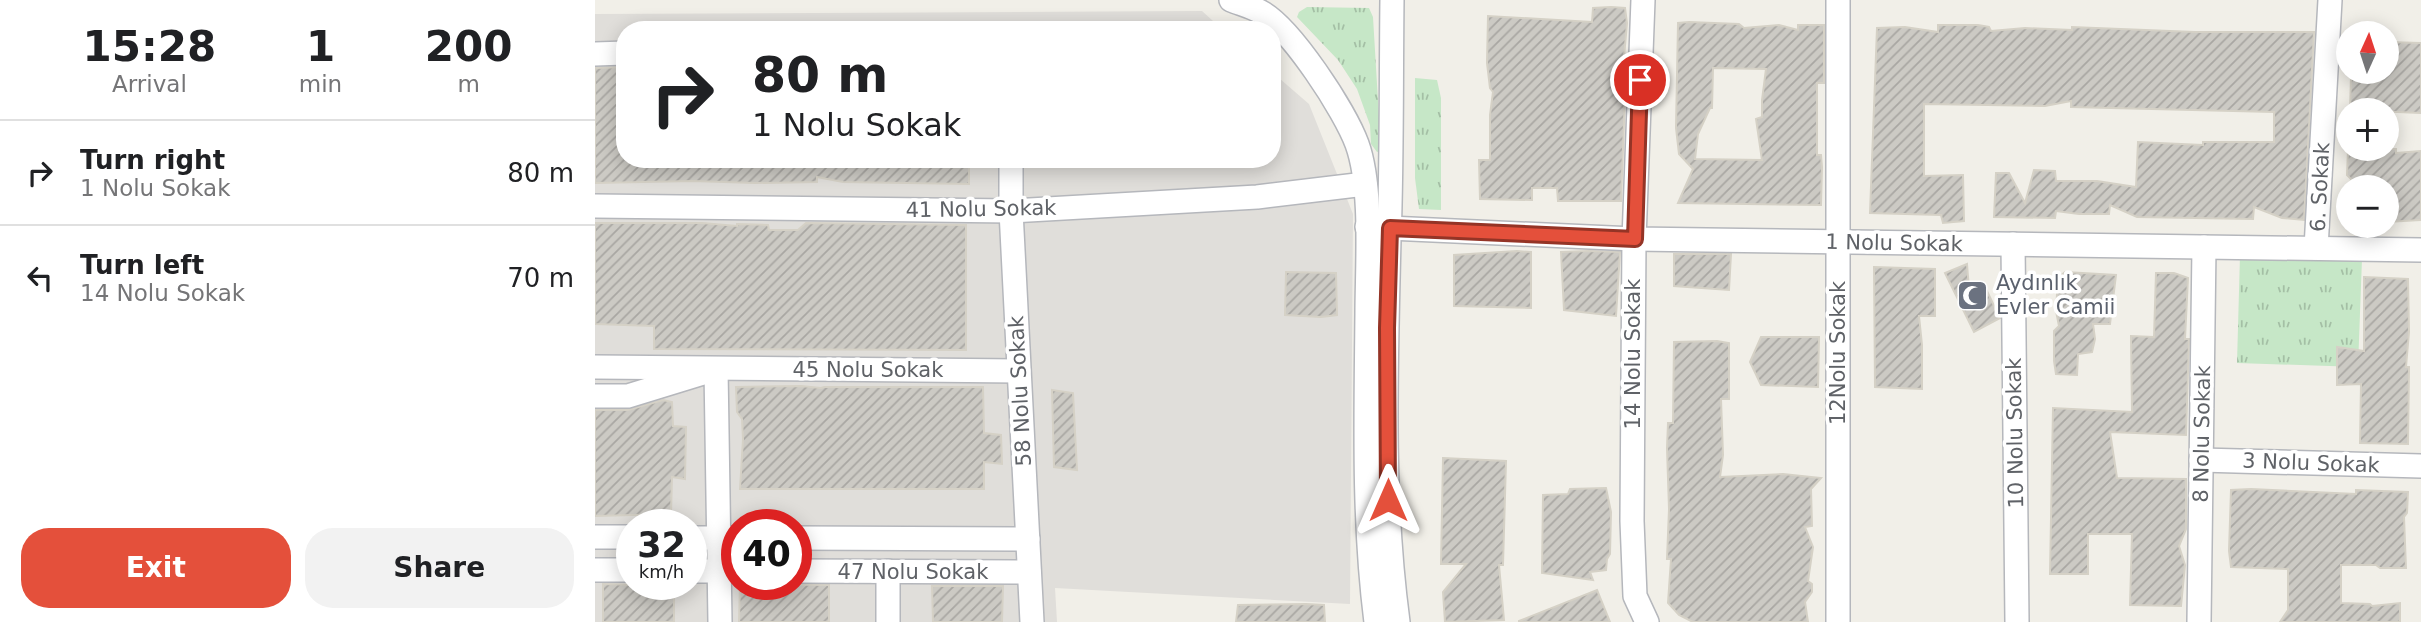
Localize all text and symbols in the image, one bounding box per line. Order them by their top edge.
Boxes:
north arrow [2336,21,2399,84]
map controls [2336,21,2399,238]
text: 15:28 [83,22,216,71]
text: 1 [306,22,335,71]
text: 200 [425,22,512,71]
text: 80 m [752,47,888,104]
icon: right [637,49,728,140]
pin [1610,50,1670,110]
icon: arrive [1621,61,1659,99]
text: Arrival [112,71,187,97]
text: min [299,71,342,97]
text: m [457,71,480,97]
button: + [2336,98,2399,161]
text: 1 Nolu Sokak [752,106,961,144]
street label: 6. Sokak [2306,141,2334,232]
text: Turn right [80,145,225,175]
icon: right [21,154,59,192]
text: 80 m [507,158,574,188]
text: 1 Nolu Sokak [80,175,231,201]
button: − [2336,175,2399,238]
street label: 41 Nolu Sokak [905,196,1057,222]
street label: 1 Nolu Sokak [1825,230,1964,256]
text: Turn left [80,250,204,280]
icon: left [21,259,59,297]
text: 70 m [507,263,574,293]
place label: Aydınlık Evler Camii [1996,271,2115,319]
street label: 14 Nolu Sokak [1621,278,1645,429]
mosque icon: Aydınlık Evler Camii [1956,278,1990,312]
text: 14 Nolu Sokak [80,280,245,306]
street label: 12Nolu Sokak [1826,280,1850,425]
street label: 58 Nolu Sokak [1004,314,1036,467]
street label: 10 Nolu Sokak [2002,357,2028,509]
street label: 45 Nolu Sokak [793,358,944,382]
street label: 8 Nolu Sokak [2189,364,2215,503]
street label: 3 Nolu Sokak [2242,449,2381,477]
position arrow [1351,463,1425,537]
speed limit sign: 40 [721,509,812,600]
text: 32 [637,525,686,565]
button: Exit [21,528,291,608]
button: Share [305,528,574,608]
street label: 47 Nolu Sokak [838,560,989,584]
text: km/h [639,561,684,582]

